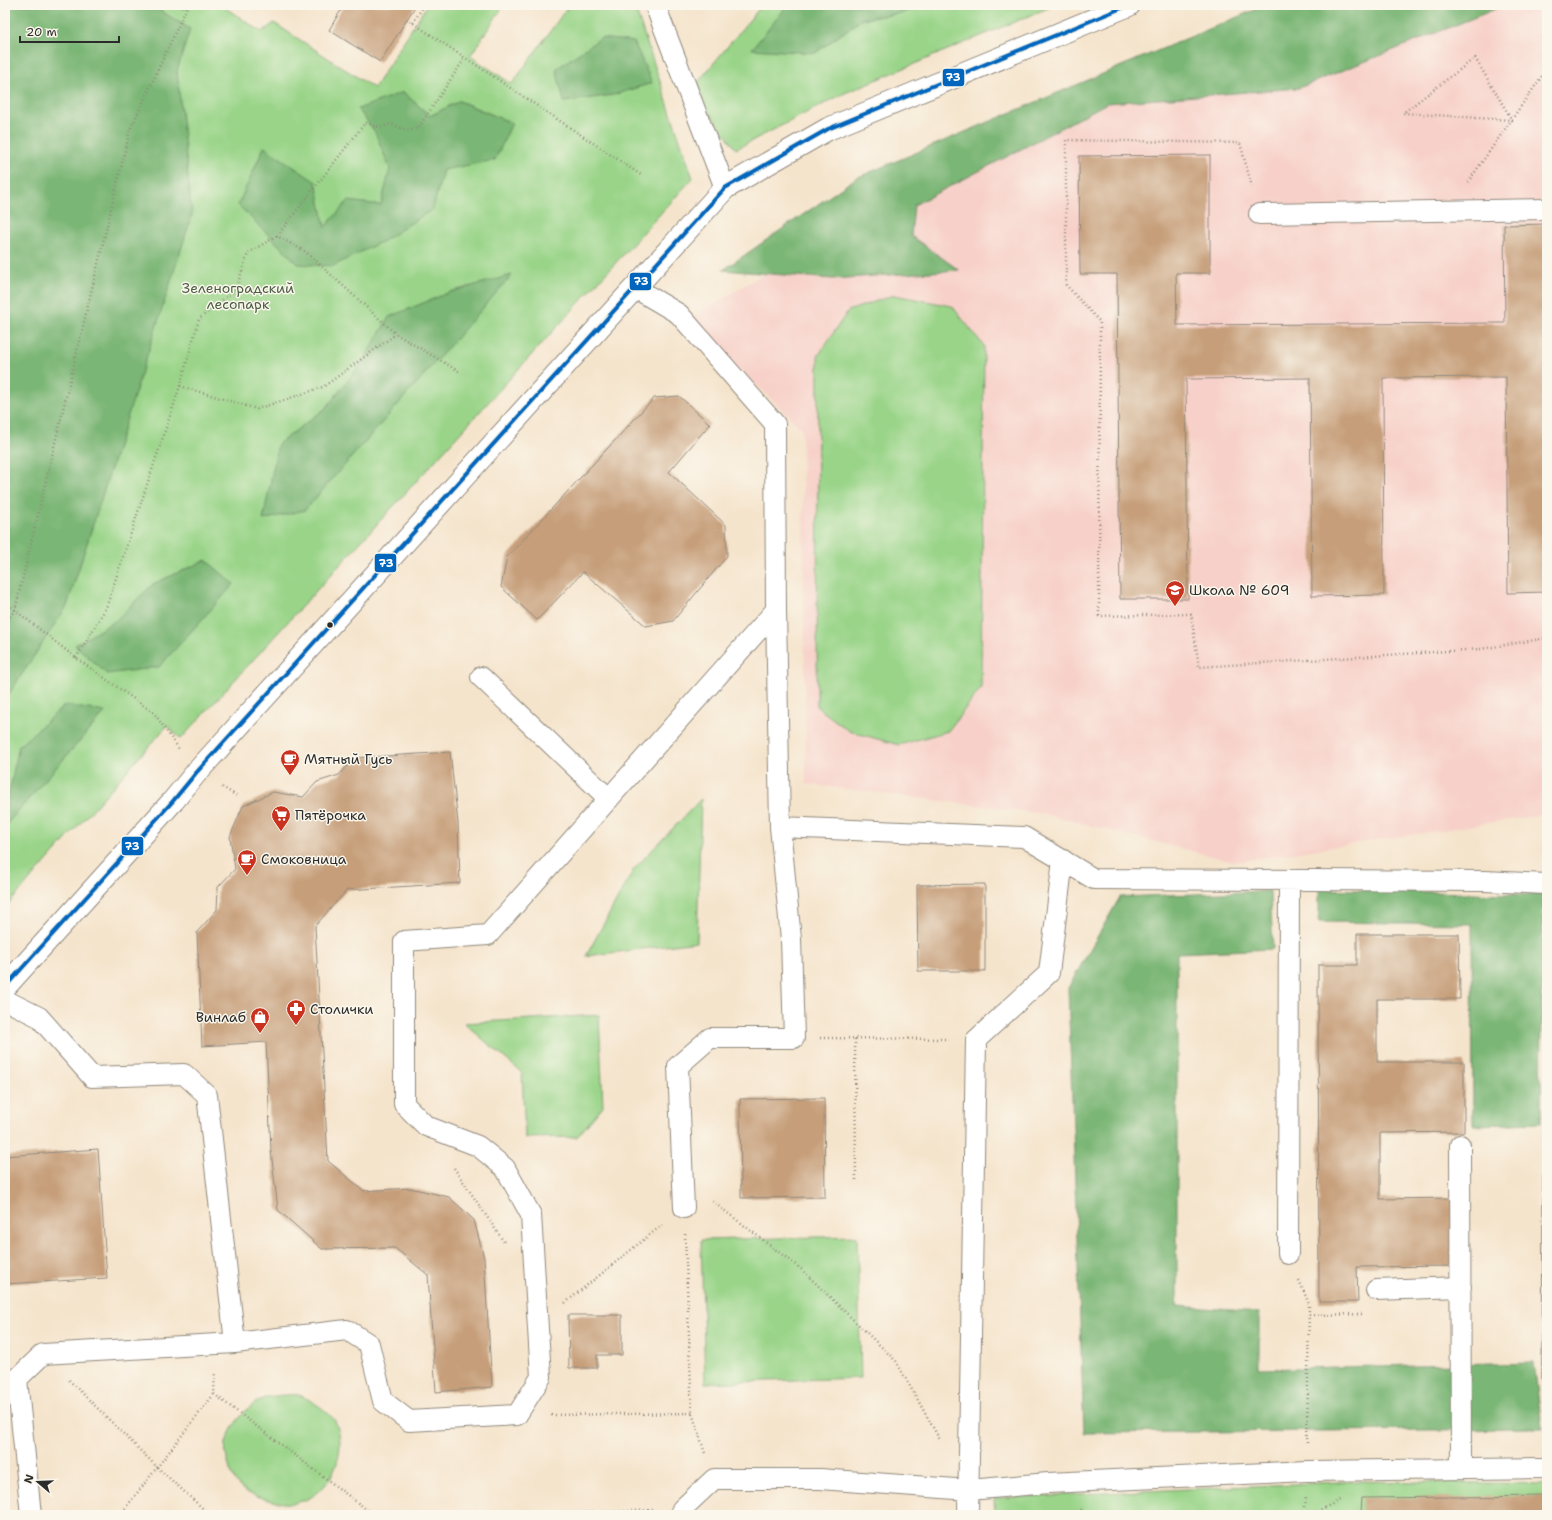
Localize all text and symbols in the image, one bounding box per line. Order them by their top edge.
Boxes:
scale bar [20,18,119,44]
text: 20 m [26,24,57,40]
line badge: 73 [942,68,965,87]
text: 73 [946,70,961,85]
line badge: 73 [629,272,652,291]
text: 73 [634,274,649,289]
park label: Зеленоградский лесопарк [182,279,294,313]
line badge: 73 [374,553,397,573]
text: 73 [379,556,394,571]
school or university icon: Школа № 609 [1164,579,1186,607]
place label: Школа № 609 [1189,581,1289,599]
unlabelled marker [325,620,335,630]
cafe icon: Мятный Гусь [279,748,301,776]
place label: Мятный Гусь [304,750,392,768]
supermarket icon: Пятёрочка [270,804,292,832]
place label: Пятёрочка [295,806,366,824]
line badge: 73 [121,836,144,856]
text: 73 [125,839,140,854]
cafe icon: Смоковница [236,848,258,876]
place label: Смоковница [261,850,347,868]
pharmacy icon: Столички [285,998,307,1026]
place label: Столички [310,1000,373,1018]
shop icon: Винлаб [249,1006,271,1034]
place label: Винлаб [196,1008,246,1026]
north arrow [18,1462,58,1502]
text: N [21,1472,38,1485]

